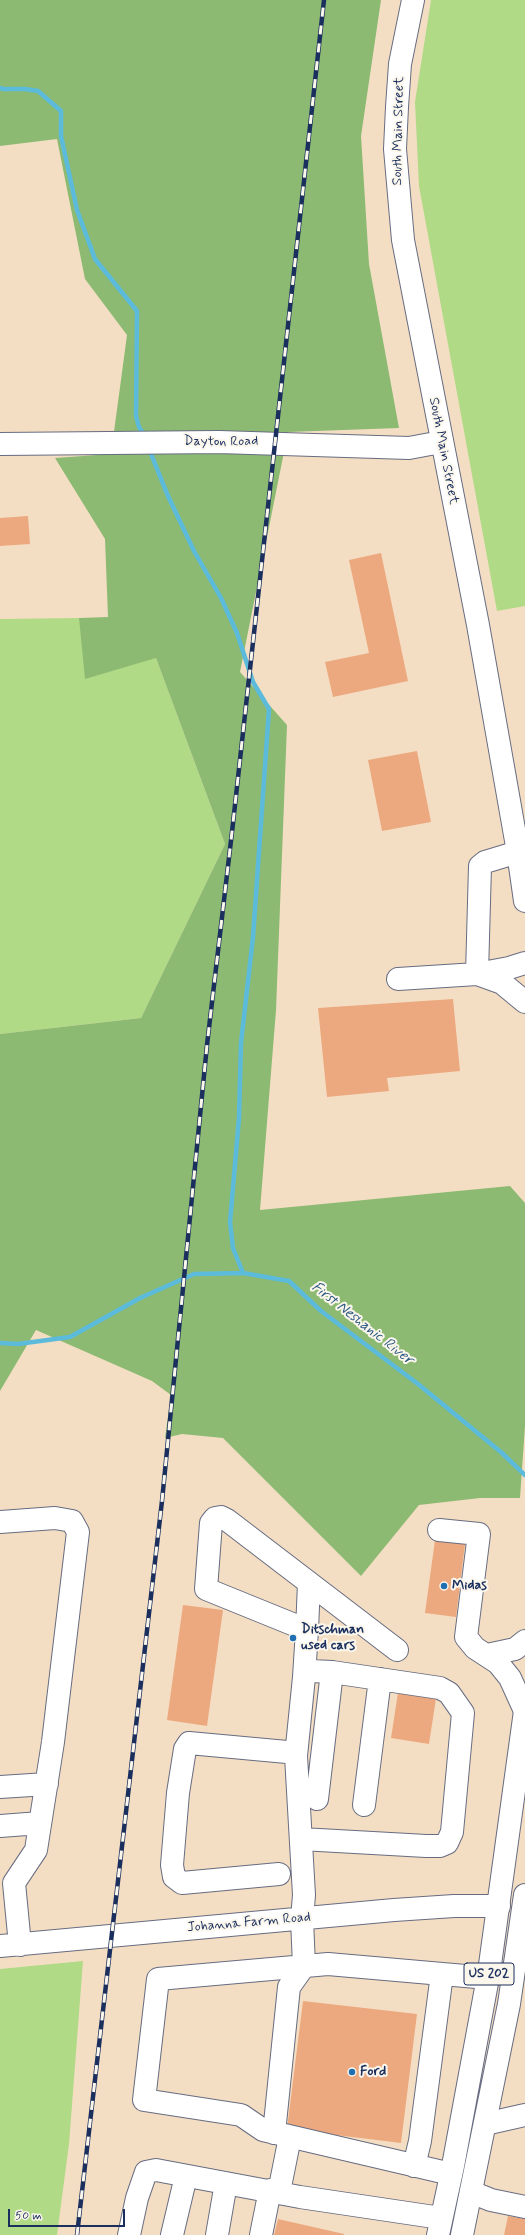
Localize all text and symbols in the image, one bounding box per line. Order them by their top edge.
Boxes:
street label: South Main Street [390,77,408,185]
street label: South Main Street [424,396,462,506]
street label: Dayton Road [184,434,258,450]
water label: First Neshanic River [307,1279,417,1369]
place label: Midas [452,1578,487,1594]
marker: Midas [439,1581,449,1591]
place label: Ditschman used cars [301,1622,364,1654]
marker: Ditschman used cars [288,1633,298,1643]
street label: Johanna Farm Road [187,1909,311,1937]
road number: US 202 [464,1963,514,1985]
place label: Ford [360,2064,386,2080]
marker: Ford [347,2067,357,2077]
scale bar [10,2201,127,2227]
text: 50 m [15,2208,42,2224]

